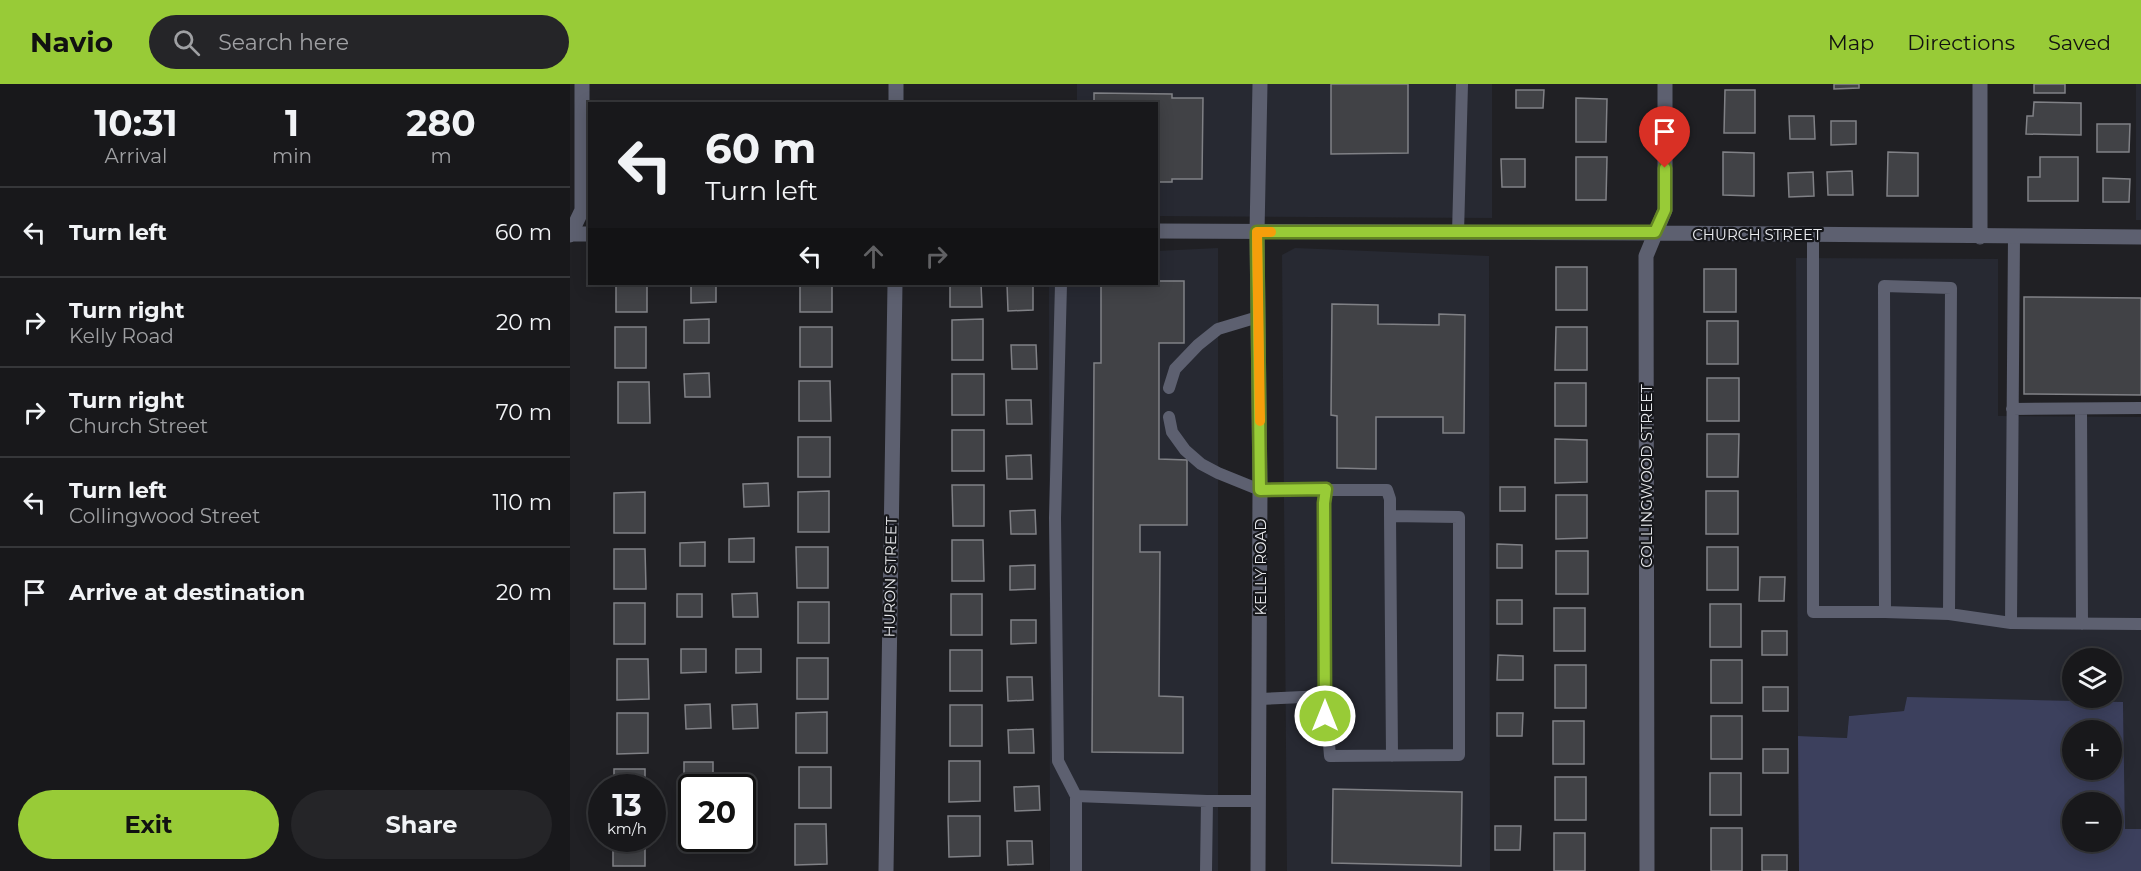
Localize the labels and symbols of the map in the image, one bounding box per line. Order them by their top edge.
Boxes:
pin [1639,106,1690,168]
street label: CHURCH STREET [1692,225,1822,244]
street label: COLLINGWOOD STREET [1637,384,1656,568]
street label: HURON STREET [879,516,901,638]
street label: KELLY ROAD [1251,518,1270,616]
position arrow [1293,684,1357,748]
speed limit sign: 20 [678,774,756,852]

